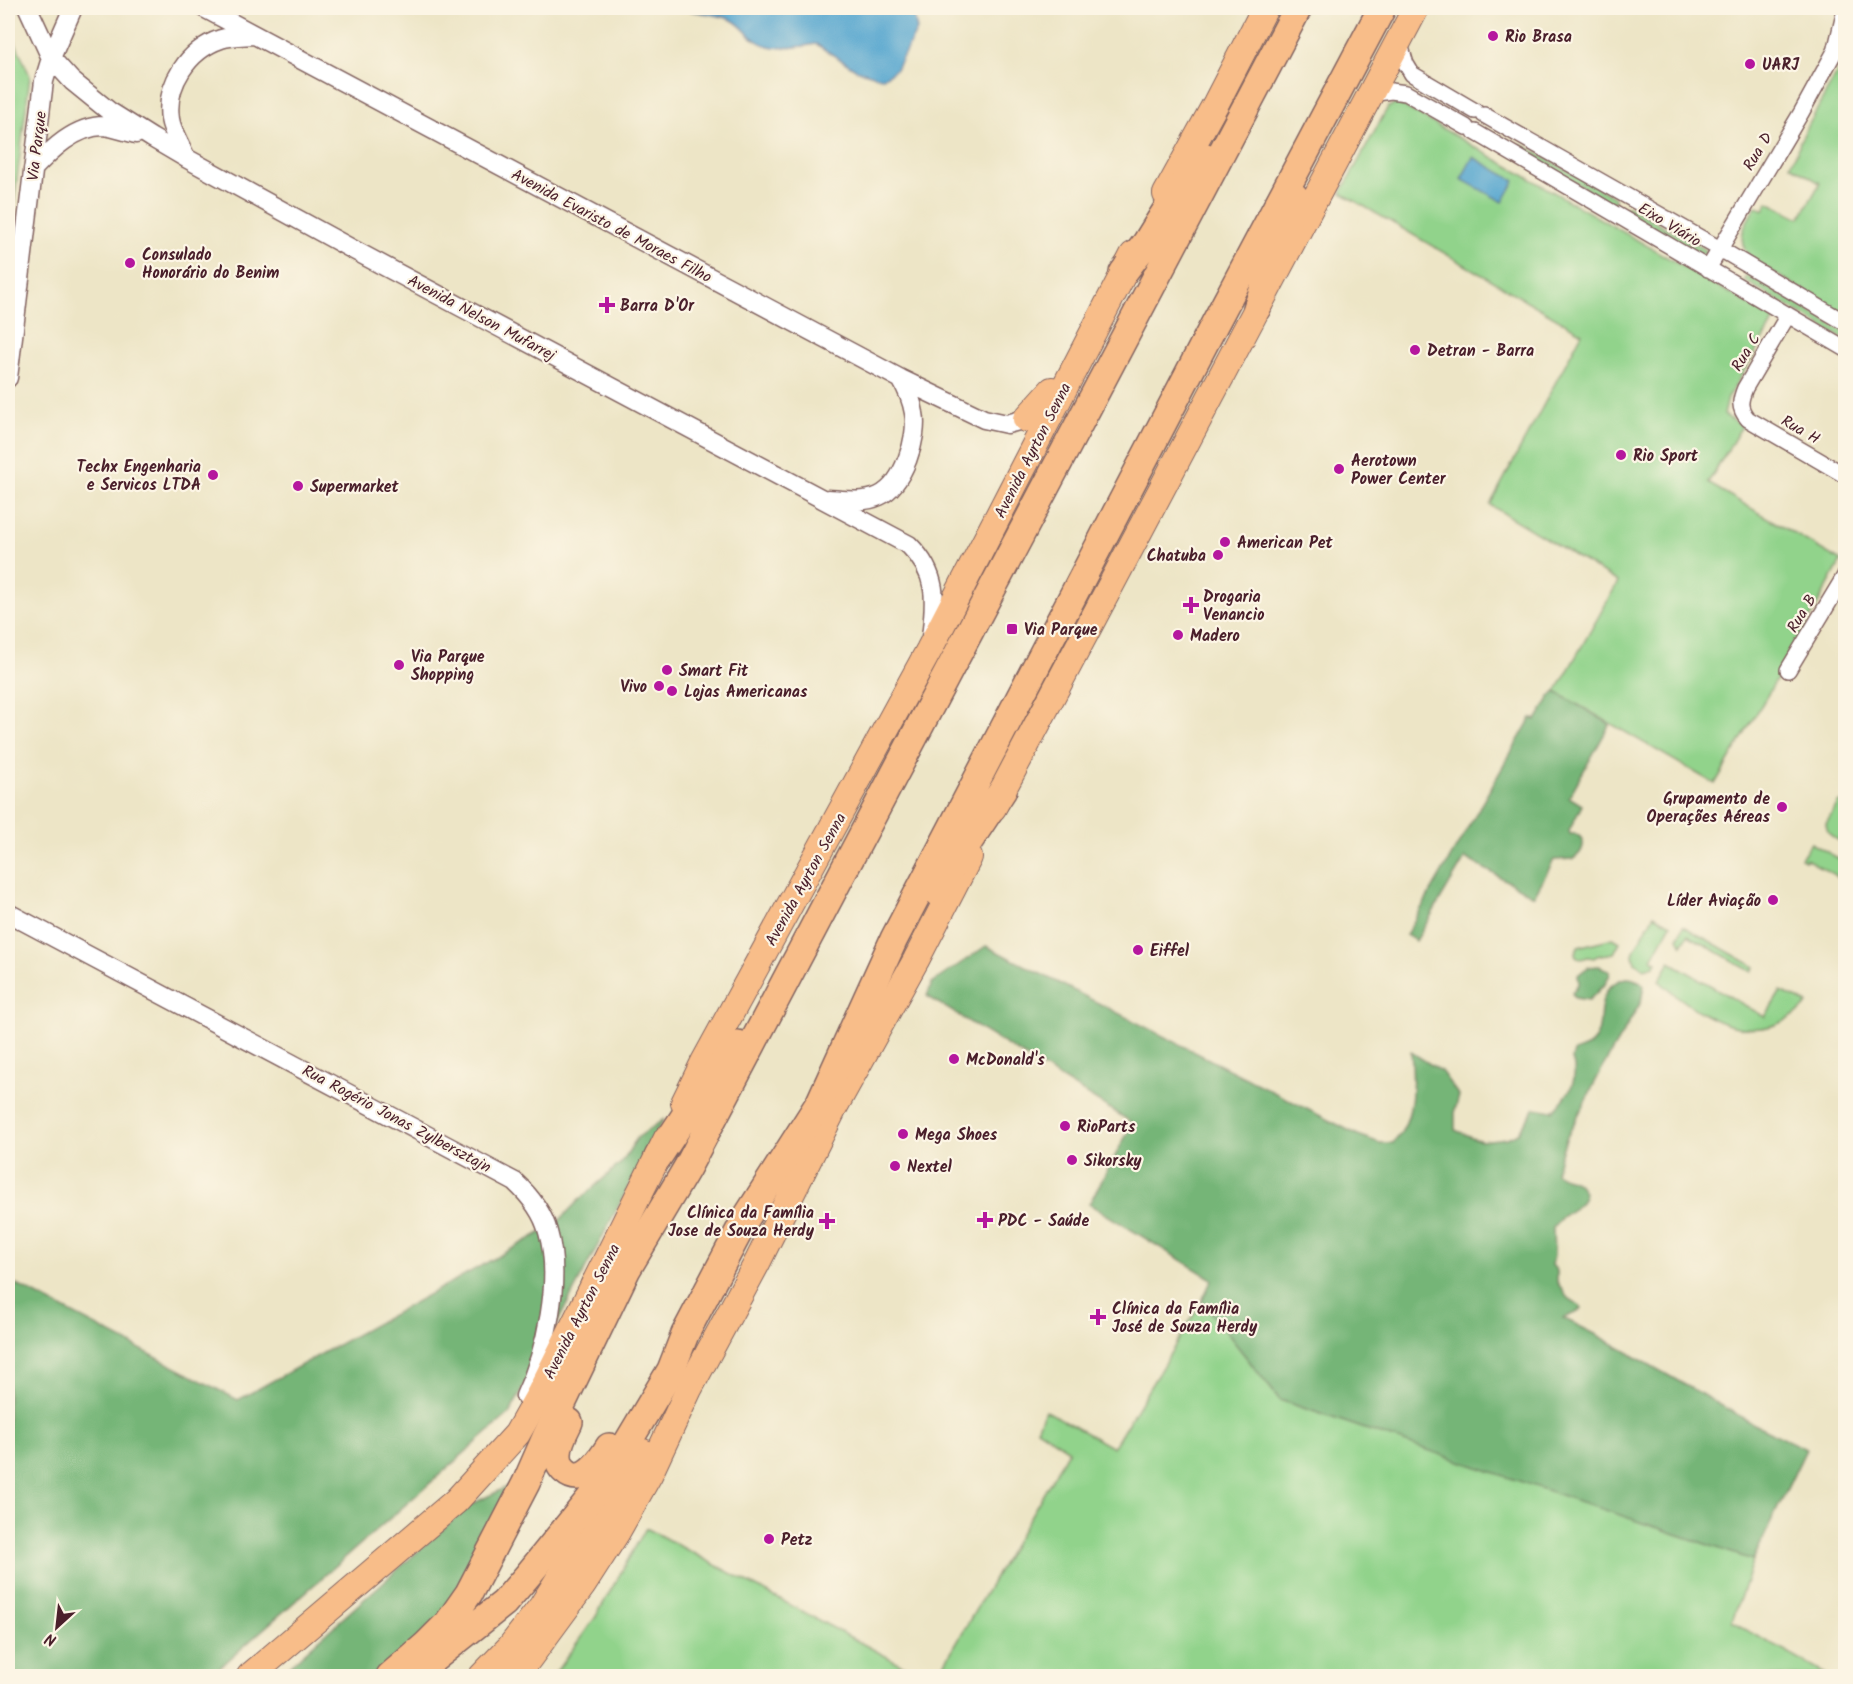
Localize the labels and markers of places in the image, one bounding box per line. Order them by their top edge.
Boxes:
place label: Rio Brasa [1505,25,1572,50]
marker: Rio Brasa [1486,29,1500,43]
place label: UARJ [1762,53,1800,78]
marker: UARJ [1743,57,1757,71]
place label: Consulado Honorário do Benim [142,243,279,286]
marker: Consulado Honorário do Benim [123,256,137,270]
place label: Barra D'Or [620,294,695,319]
marker: Barra D'Or [598,296,616,314]
place label: Detran - Barra [1427,339,1534,364]
marker: Detran - Barra [1408,343,1422,357]
place label: Rio Sport [1633,444,1699,469]
marker: Rio Sport [1614,448,1628,462]
place label: Aerotown Power Center [1351,449,1447,492]
place label: Techx Engenharia e Servicos LTDA [77,455,201,498]
marker: Aerotown Power Center [1332,462,1346,476]
marker: Techx Engenharia e Servicos LTDA [206,468,220,482]
place label: Supermarket [310,475,400,500]
marker: Supermarket [291,479,305,493]
place label: American Pet [1237,531,1334,556]
marker: American Pet [1218,535,1232,549]
place label: Chatuba [1147,544,1206,569]
marker: Chatuba [1211,548,1225,562]
place label: Drogaria Venancio [1203,585,1265,628]
marker: Drogaria Venancio [1184,598,1198,612]
place label: Via Parque [1024,618,1098,643]
marker: Via Parque [1005,622,1019,636]
place label: Madero [1190,624,1240,649]
marker: Madero [1171,628,1185,642]
place label: Via Parque Shopping [411,645,485,688]
marker: Via Parque Shopping [392,658,406,672]
place label: Smart Fit [679,659,749,684]
marker: Smart Fit [660,663,674,677]
place label: Vivo [620,675,647,700]
marker: Vivo [652,679,666,693]
place label: Lojas Americanas [684,680,808,705]
marker: Lojas Americanas [665,684,679,698]
place label: Grupamento de Operações Aéreas [1647,787,1771,830]
marker: Grupamento de Operações Aéreas [1775,800,1789,814]
place label: Líder Aviação [1667,889,1761,914]
marker: Líder Aviação [1766,893,1780,907]
place label: Eiffel [1150,939,1190,964]
marker: Eiffel [1131,943,1145,957]
place label: McDonald's [966,1048,1045,1073]
marker: McDonald's [947,1052,961,1066]
place label: RioParts [1077,1115,1136,1140]
marker: RioParts [1058,1119,1072,1133]
place label: Mega Shoes [915,1123,998,1148]
marker: Mega Shoes [896,1127,910,1141]
place label: Sikorsky [1084,1149,1142,1174]
marker: Sikorsky [1065,1153,1079,1167]
place label: Nextel [907,1155,953,1180]
marker: Nextel [888,1159,902,1173]
place label: Clínica da Família Jose de Souza Herdy [668,1201,815,1244]
place label: PDC - Saúde [998,1209,1089,1234]
marker: PDC - Saúde [976,1211,994,1229]
marker: Clínica da Família Jose de Souza Herdy [818,1212,836,1230]
place label: Clínica da Família José de Souza Herdy [1112,1297,1258,1340]
marker: Clínica da Família José de Souza Herdy [1089,1308,1107,1326]
place label: Petz [781,1528,813,1553]
marker: Petz [762,1532,776,1546]

